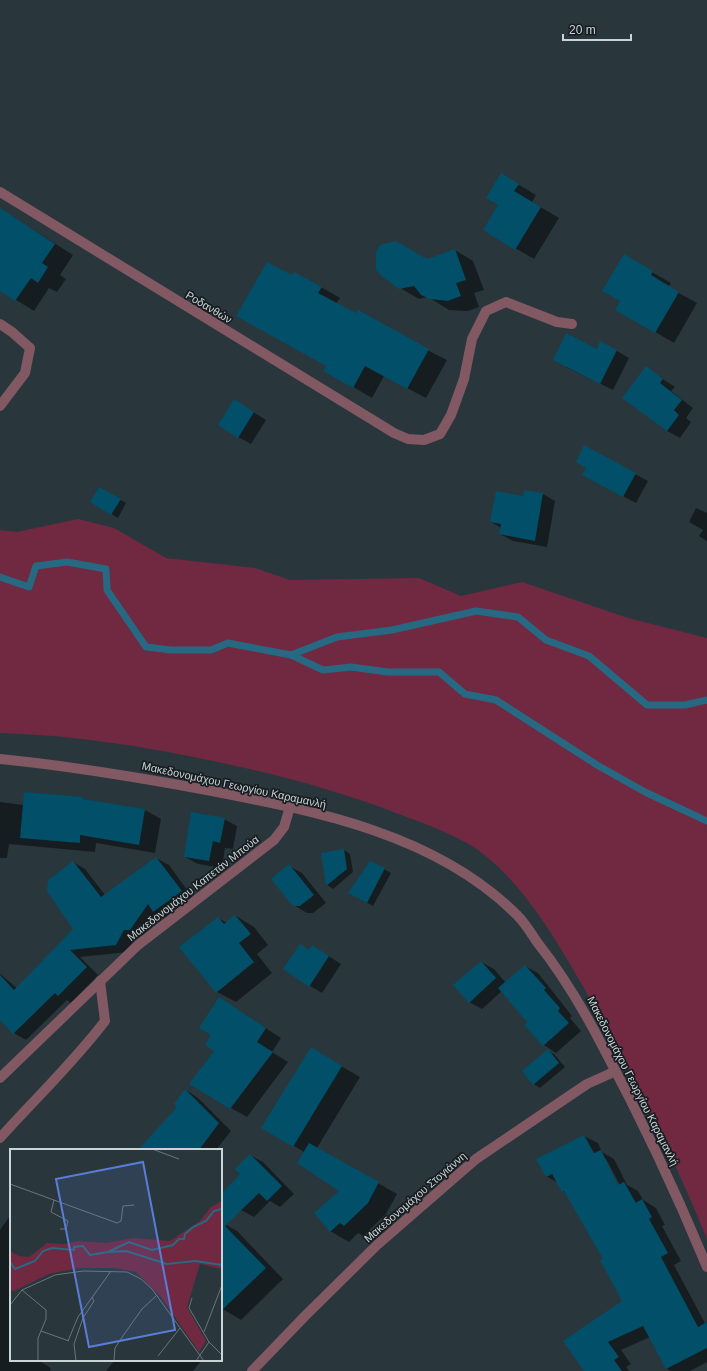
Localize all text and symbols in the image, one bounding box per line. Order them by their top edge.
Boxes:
scale bar [563,16,631,42]
text: 20 m [569,23,596,37]
street label: Ροδανθών [184,289,235,326]
street label: Μακεδονομάχου Γεωργίου Καραμανλή [141,760,327,810]
street label: Μακεδονομάχου Καπετάν Μπούα [125,833,262,943]
street label: Μακεδονομάχου Γεωργίου Καραμανλή [585,994,681,1168]
inset map [10,1149,222,1361]
street label: Μακεδονομάχου Στογιάννη [362,1149,468,1245]

